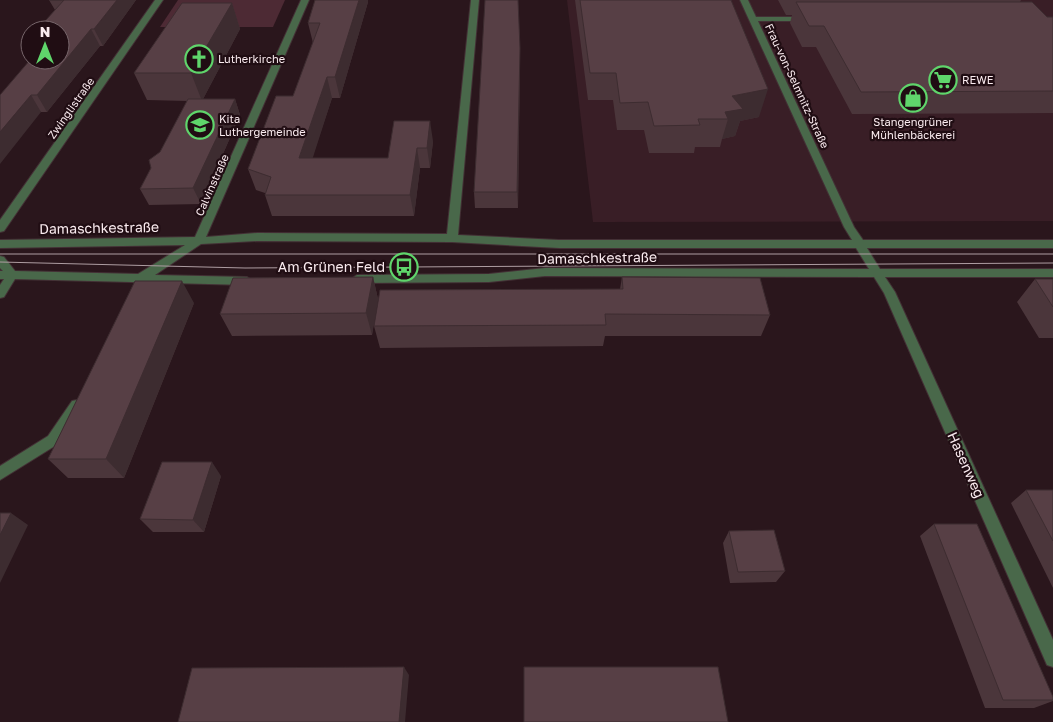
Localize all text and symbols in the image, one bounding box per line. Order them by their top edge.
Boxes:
north arrow [20,20,70,70]
street label: Frau-von-Selmnitz-Straße [763,21,832,150]
text: N [40,23,50,40]
church icon: Lutherkirche [184,44,214,74]
place label: Lutherkirche [218,52,285,65]
supermarket icon: REWE [928,65,958,95]
place label: REWE [962,73,994,86]
street label: Zwinglistraße [45,75,96,141]
shop icon: Stangengrüner Mühlenbäckerei [898,83,928,113]
school or university icon: Kita Luthergemeinde [185,110,215,140]
place label: Kita Luthergemeinde [219,112,306,138]
place label: Stangengrüner Mühlenbäckerei [871,115,955,141]
street label: Calvinstraße [192,152,231,218]
street label: Damaschkestraße [39,218,159,237]
street label: Damaschkestraße [537,248,657,267]
bus stop icon: Am Grünen Feld [389,252,419,282]
place label: Am Grünen Feld [278,258,385,275]
street label: Hasenweg [944,429,989,500]

